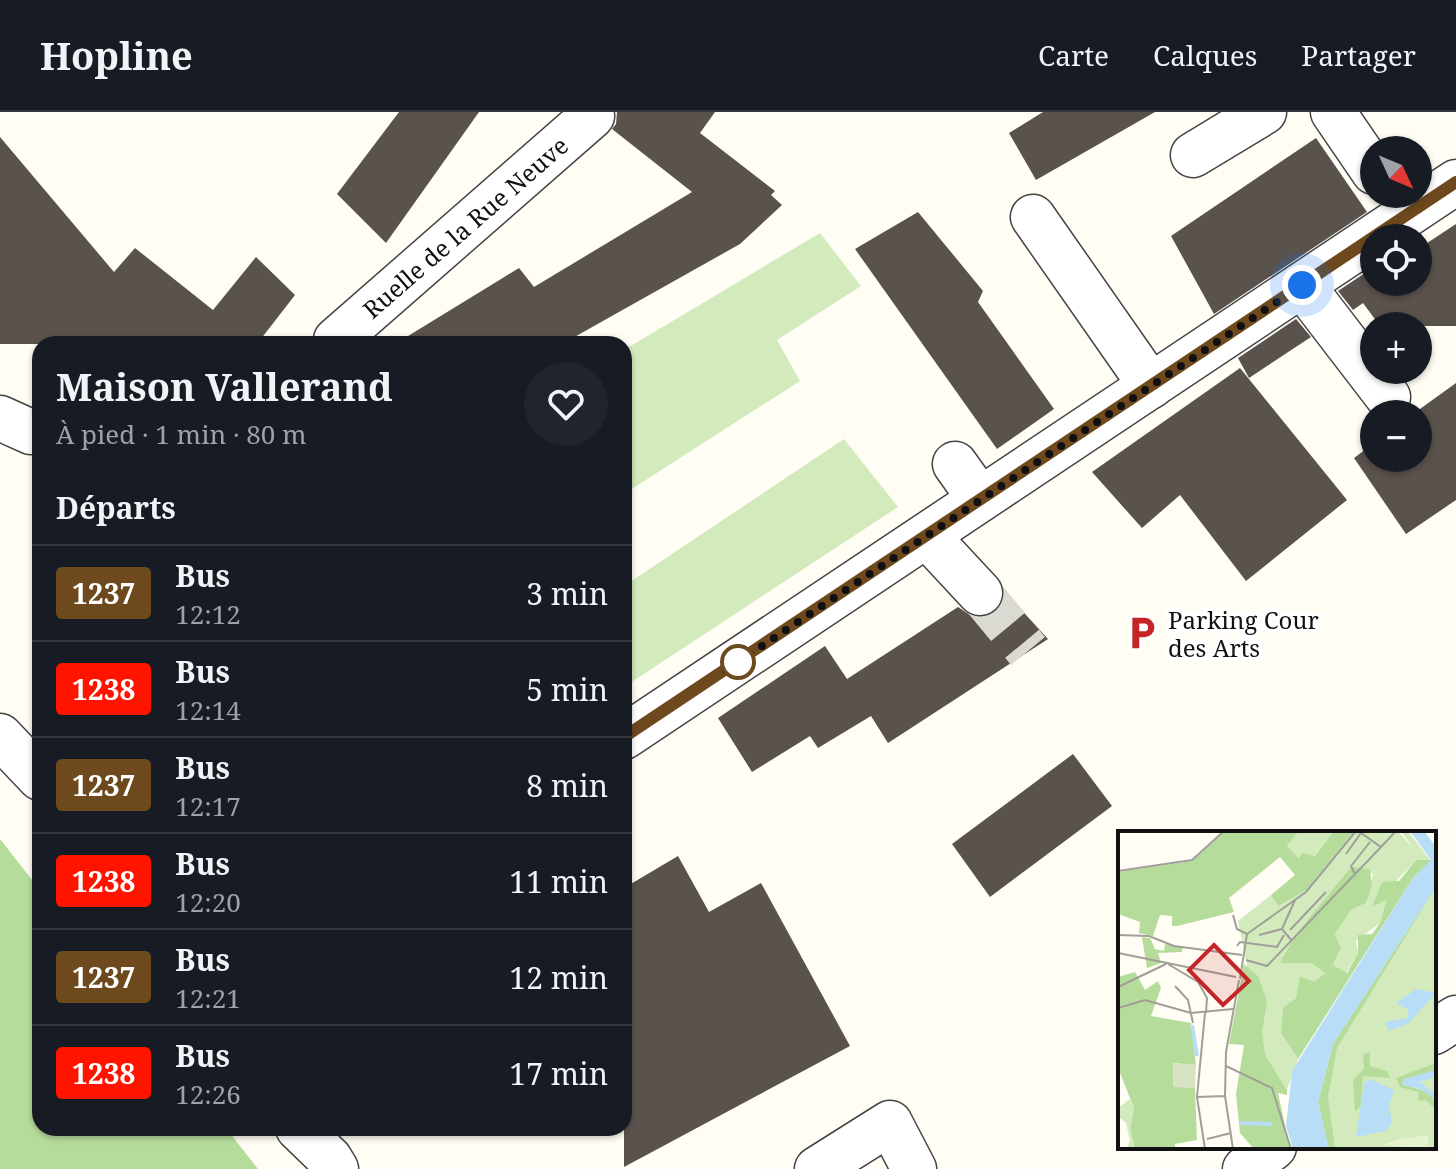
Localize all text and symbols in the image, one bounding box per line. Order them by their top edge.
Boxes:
text: Hopline [40,29,193,81]
text: Carte [1038,36,1109,74]
text: Calques [1153,36,1257,74]
text: Partager [1301,36,1416,74]
street label: Ruelle de la Rue Neuve [355,129,575,325]
north arrow [1360,136,1432,208]
map controls [1360,136,1432,472]
button: locate [1360,224,1432,296]
your location [1282,265,1322,305]
button: + [1360,312,1432,384]
text: Maison Vallerand [56,360,393,412]
button: heart [524,362,608,446]
button: − [1360,400,1432,472]
text: À pied · 1 min · 80 m [56,416,307,452]
text: Départs [56,487,176,528]
text: Bus [175,555,230,596]
text: 3 min [526,573,608,614]
text: 1237 [72,574,135,612]
text: 12:12 [175,596,241,632]
place label: Parking Cour des Arts [1168,603,1319,664]
parking icon: Parking Cour des Arts [1123,614,1161,652]
unlabelled marker [721,645,755,679]
text: Bus [175,651,230,692]
text: 5 min [526,669,608,710]
text: 1238 [72,670,135,708]
text: 12:14 [175,692,241,728]
text: Bus [175,747,230,788]
text: 8 min [526,765,608,806]
text: 1237 [72,766,135,804]
text: 12:17 [175,788,241,824]
inset map [1118,831,1436,1149]
text: Bus [175,843,230,884]
text: 11 min [509,861,608,902]
text: 1238 [72,862,135,900]
text: 12:20 [175,884,241,920]
text: Bus [175,939,230,980]
text: 12 min [509,957,608,998]
text: 1237 [72,958,135,996]
text: 12:21 [175,980,241,1016]
text: Bus [175,1035,230,1076]
text: 17 min [509,1053,608,1094]
text: 1238 [72,1054,135,1092]
text: 12:26 [175,1076,241,1112]

